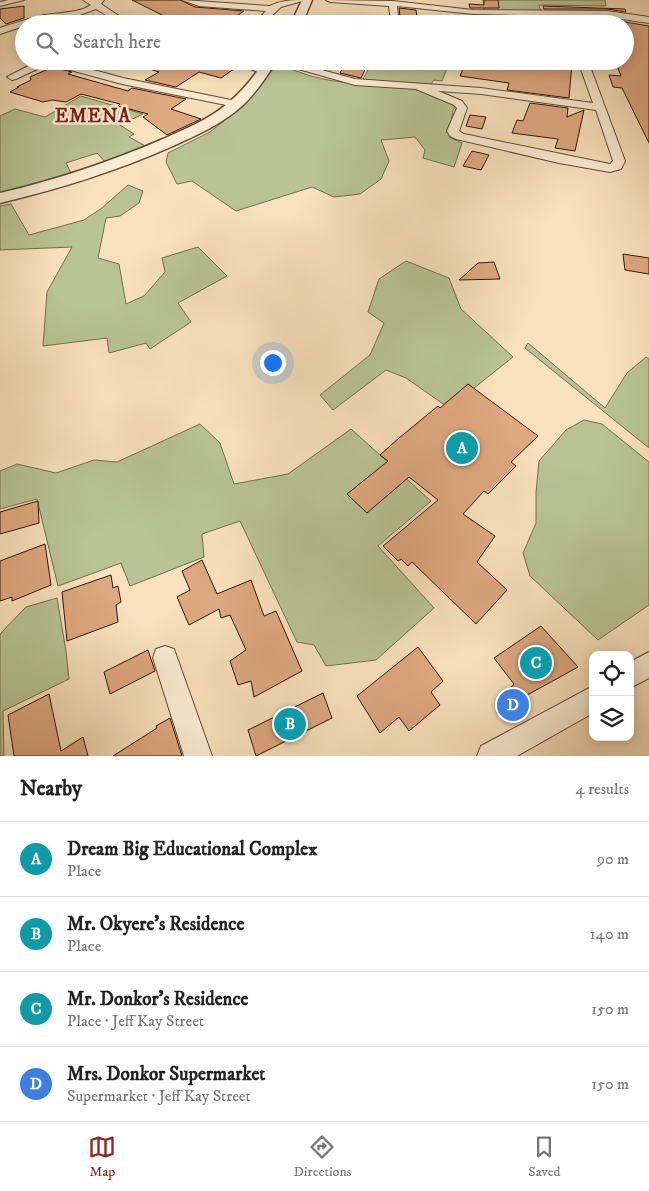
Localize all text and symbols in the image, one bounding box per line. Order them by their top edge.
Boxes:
search box [15,15,634,70]
icon: search [33,29,61,57]
text: Search here [73,31,161,54]
district label: EMENA [55,105,131,128]
your location [260,350,286,376]
pin: A [446,429,478,467]
pin: C [520,644,552,682]
map controls [589,651,634,741]
button: locate [589,651,634,696]
pin: D [497,686,529,724]
button: layers [589,696,634,741]
pin: B [274,705,306,743]
text: Nearby [20,776,82,802]
text: 4 results [576,779,629,799]
text: Dream Big Educational Complex [67,838,317,861]
text: A [31,849,41,869]
text: 90 m [597,849,629,869]
text: Place [67,861,101,881]
text: Mr. Okyere's Residence [67,913,244,936]
text: B [31,924,41,944]
text: 140 m [590,924,629,944]
text: Place [67,936,101,956]
text: Mr. Donkor's Residence [67,988,248,1011]
text: C [31,999,41,1019]
text: 150 m [591,999,629,1019]
text: Place · Jeff Kay Street [67,1011,204,1031]
text: Mrs. Donkor Supermarket [67,1063,265,1086]
text: D [30,1074,42,1094]
text: 150 m [591,1074,629,1094]
text: Supermarket · Jeff Kay Street [67,1086,251,1106]
tab: Map [88,1133,116,1181]
tab: Directions [293,1133,351,1181]
tab: Saved [528,1133,561,1181]

